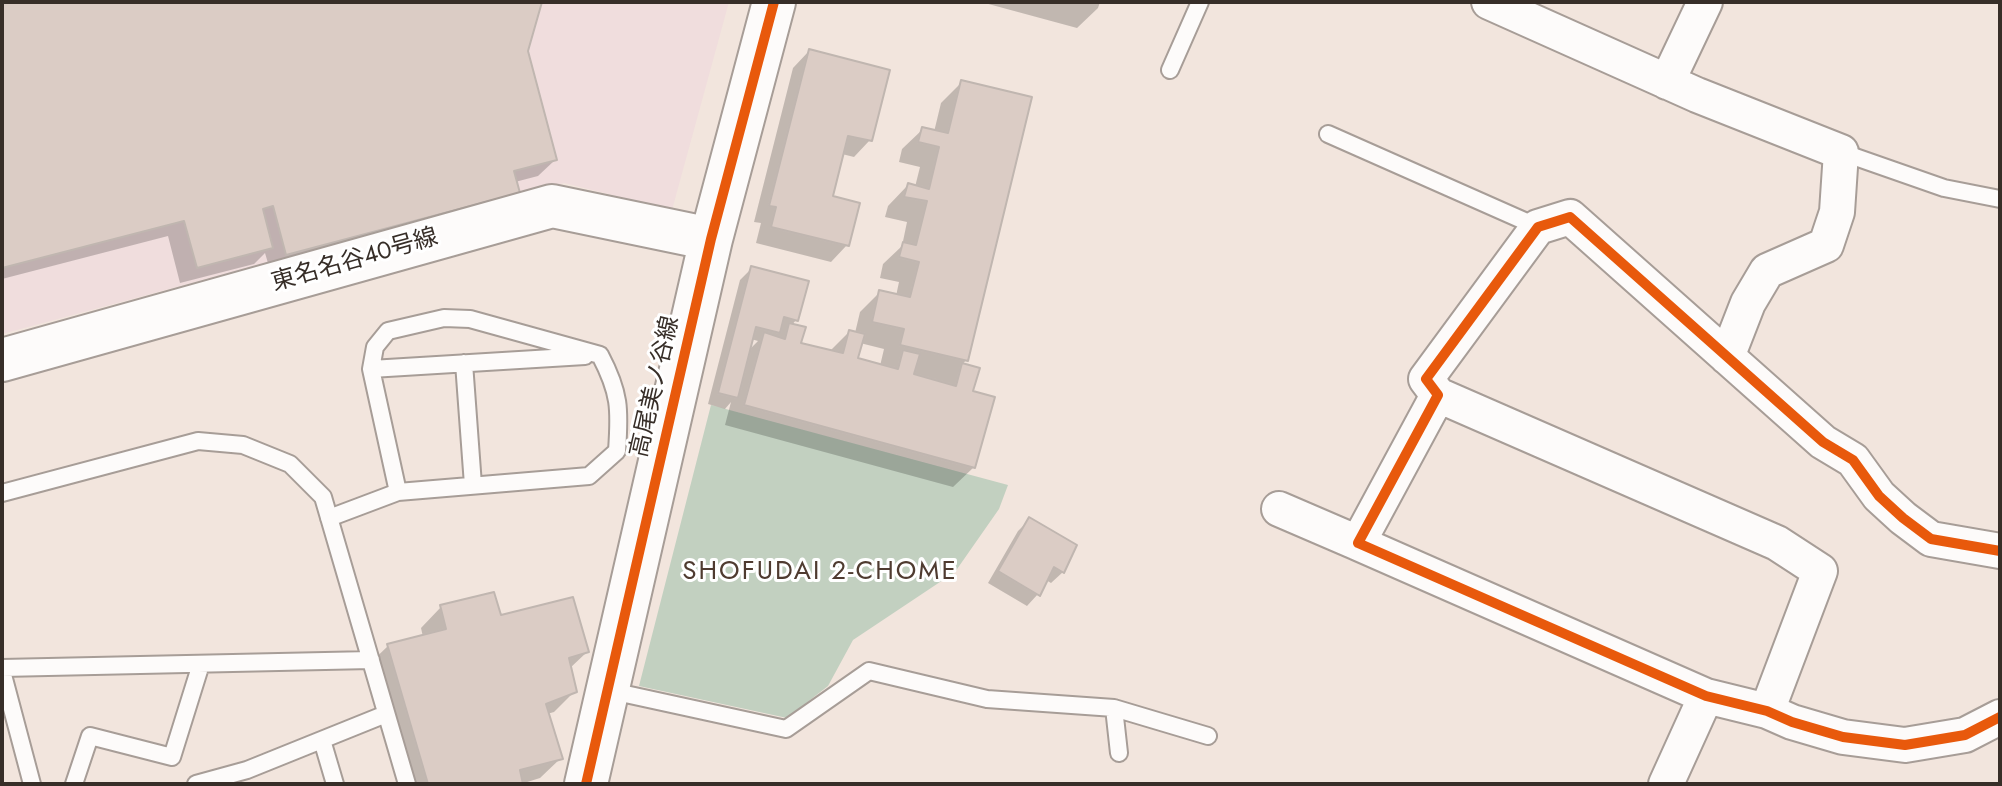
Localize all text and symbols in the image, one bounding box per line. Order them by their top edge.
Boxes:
street label: 東名名谷４０号線 [268,223,442,299]
street label: 高尾美ノ谷線 [626,314,686,460]
district label: SHOFUDAI 2-CHOME [682,557,958,589]

